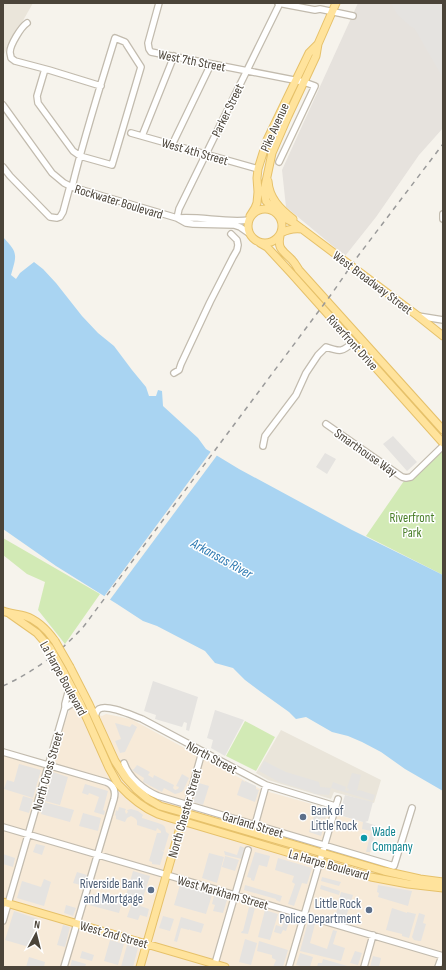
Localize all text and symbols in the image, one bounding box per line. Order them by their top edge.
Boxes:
street label: West 7th Street [157,47,227,75]
street label: Parker Street [208,81,248,140]
street label: Pike Avenue [257,101,293,154]
street label: West 4th Street [160,135,230,169]
street label: Rockwater Boulevard [73,181,165,223]
street label: West Broadway Street [329,248,416,318]
street label: Riverfront Drive [323,311,381,374]
street label: Smarthouse Way [331,425,400,480]
park label: Riverfront Park [390,510,434,541]
water label: Arkansas River [187,534,256,583]
street label: La Harpe Boulevard [36,638,90,719]
street label: North Cross Street [29,730,67,813]
street label: North Street [184,738,240,778]
street label: North Chester Street [165,767,205,860]
place label: Bank of Little Rock [311,803,357,834]
street label: Garland Street [220,808,285,842]
marker: Bank of Little Rock [298,812,308,822]
place label: Wade Company [372,824,413,855]
marker: Wade Company [359,833,369,843]
street label: La Harpe Boulevard [287,846,371,884]
street label: West Markham Street [175,872,270,914]
place label: Riverside Bank and Mortgage [80,876,143,907]
marker: Riverside Bank and Mortgage [146,885,156,895]
place label: Little Rock Police Department [280,896,361,927]
marker: Little Rock Police Department [364,905,374,915]
north arrow [16,914,56,954]
text: N [33,918,41,931]
street label: West 2nd Street [78,918,150,952]

